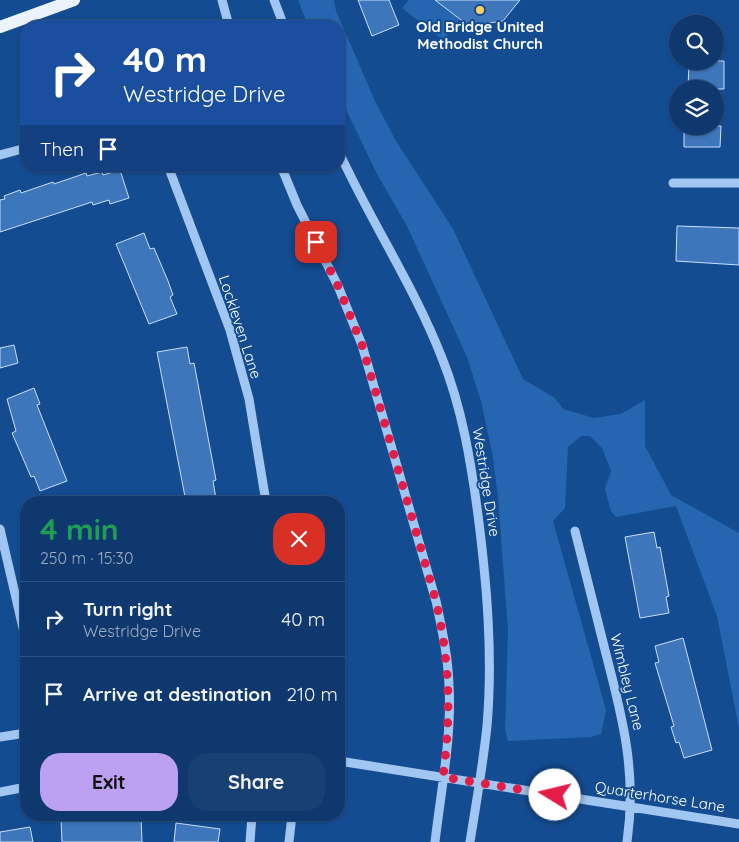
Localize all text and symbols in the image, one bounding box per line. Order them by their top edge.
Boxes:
marker: Old Bridge United Methodist Church [474,4,486,16]
map controls [669,15,724,135]
button: search [669,15,724,70]
place label: Old Bridge United Methodist Church [416,17,544,53]
text: 40 m [123,37,207,81]
icon: right [40,40,105,105]
text: Westridge Drive [123,80,285,108]
button: layers [669,80,724,135]
icon: arrive [94,135,122,163]
text: Then [40,137,84,161]
pin [295,221,337,263]
icon: arrive [302,228,330,256]
street label: Lockleven Lane [215,273,266,381]
street label: Westridge Drive [468,426,505,538]
text: 4 min [40,510,119,548]
button: close [273,513,325,565]
text: 250 m · 15:30 [40,548,133,568]
text: Turn right [83,597,172,621]
icon: right [40,605,68,633]
text: 40 m [281,607,325,631]
text: Westridge Drive [83,621,201,641]
street label: Wimbley Lane [606,632,649,732]
icon: arrive [40,680,68,708]
text: Arrive at destination [83,682,272,706]
text: 210 m [287,682,338,706]
button: Exit [40,753,178,811]
button: Share [188,753,325,811]
position arrow [528,768,580,820]
street label: Quarterhorse Lane [594,777,726,816]

